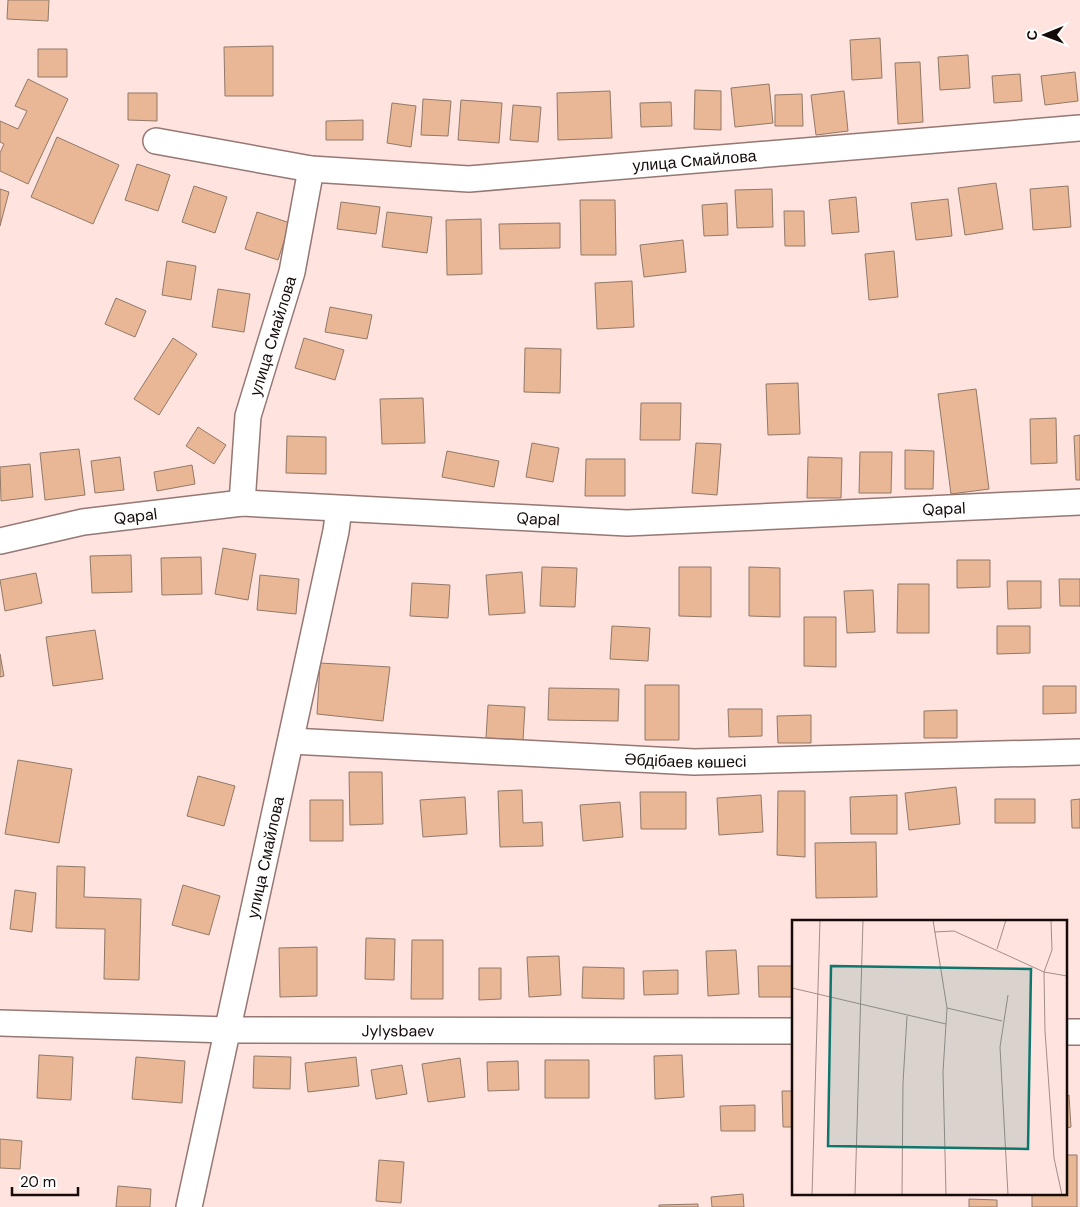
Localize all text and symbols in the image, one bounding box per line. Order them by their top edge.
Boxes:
north arrow [1020,10,1070,60]
text: С [1023,30,1041,40]
street label: улица Смайлова [632,145,757,176]
street label: улица Смайлова [244,273,301,398]
street label: Qapal [922,497,966,520]
street label: Qapal [113,503,158,529]
street label: Qapal [516,507,561,530]
street label: Әбдібаев көшесі [624,748,747,773]
street label: улица Смайлова [242,794,289,920]
inset map [792,920,1068,1194]
street label: Jylysbaev [361,1020,435,1041]
scale bar [12,1164,79,1196]
text: 20 m [20,1172,56,1192]

